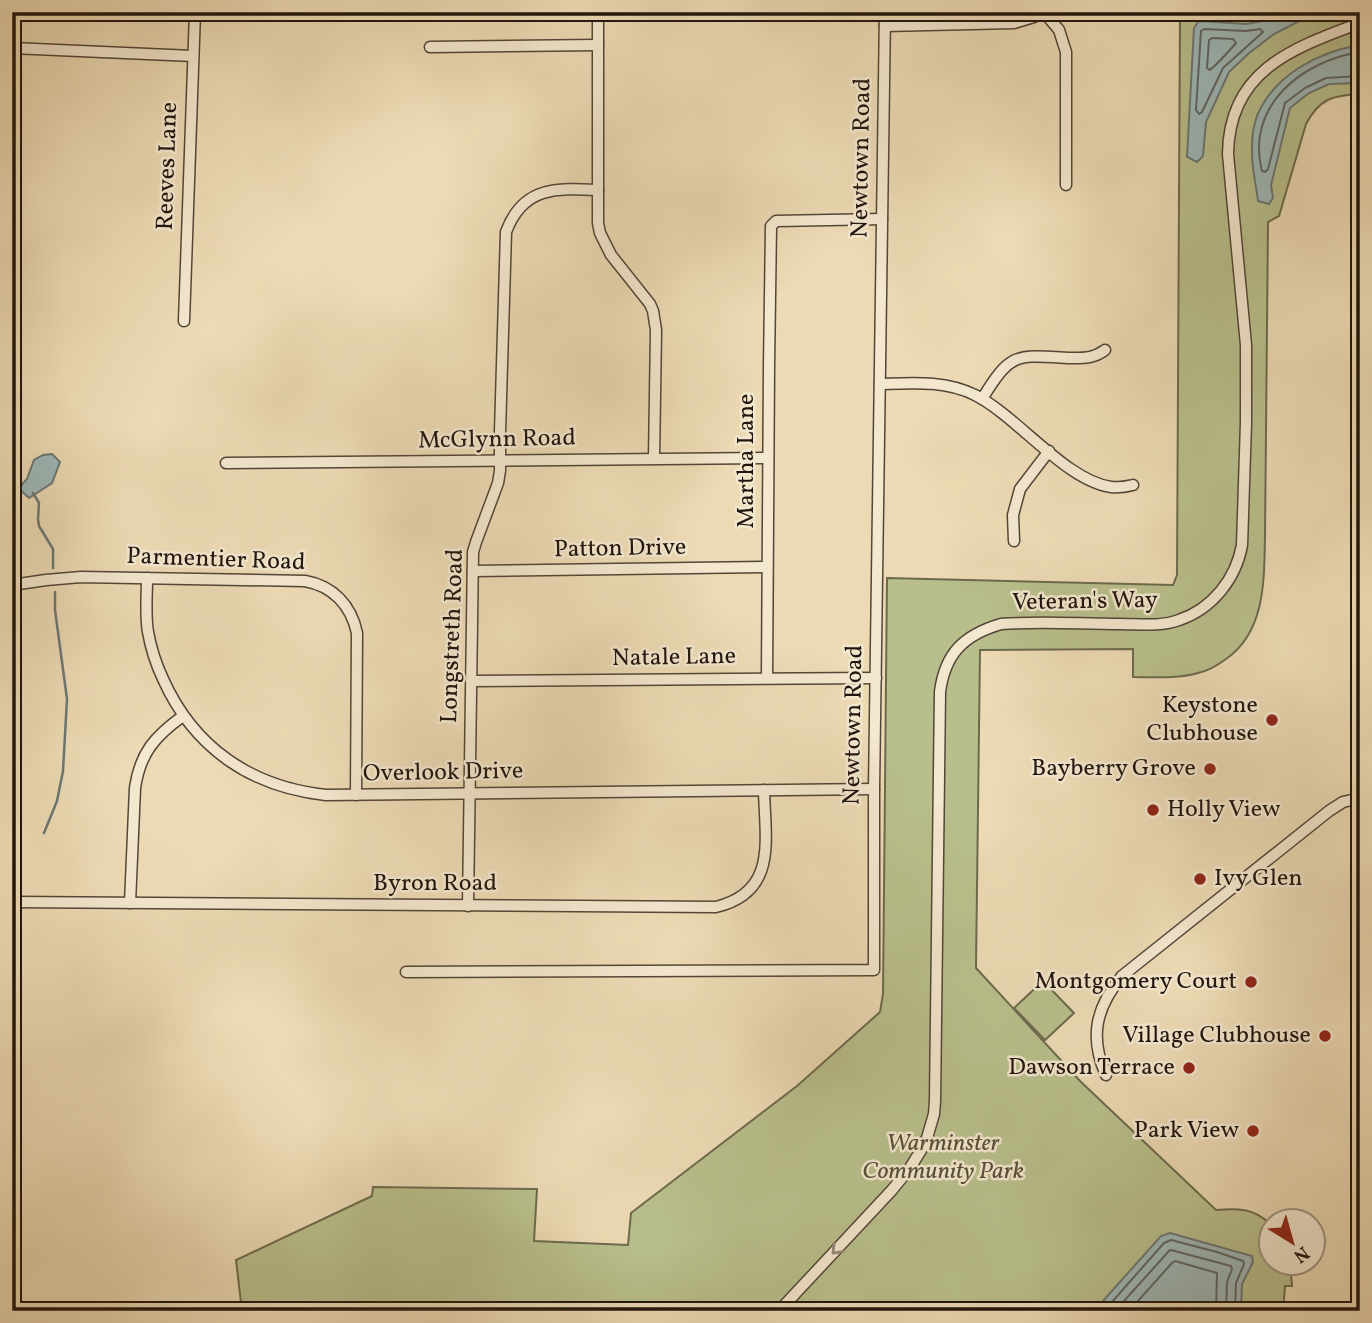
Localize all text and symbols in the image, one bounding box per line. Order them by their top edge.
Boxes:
street label: Newtown Road [844,78,880,238]
street label: Reeves Lane [149,101,187,231]
street label: Martha Lane [730,394,764,528]
street label: McGlynn Road [418,422,576,458]
street label: Patton Drive [554,531,686,567]
street label: Parmentier Road [126,540,306,580]
street label: Longstreth Road [433,548,473,724]
street label: Veteran's Way [1012,584,1158,620]
street label: Natale Lane [612,640,736,676]
street label: Newtown Road [836,645,872,805]
place label: Keystone Clubhouse [1146,689,1258,751]
marker: Keystone Clubhouse [1264,712,1280,728]
place label: Bayberry Grove [1031,752,1196,786]
street label: Overlook Drive [363,755,523,791]
marker: Bayberry Grove [1202,761,1218,777]
place label: Holly View [1167,793,1281,827]
marker: Holly View [1145,802,1161,818]
place label: Ivy Glen [1214,862,1303,896]
street label: Byron Road [373,867,497,901]
marker: Ivy Glen [1192,871,1208,887]
place label: Montgomery Court [1034,965,1237,999]
marker: Montgomery Court [1243,974,1259,990]
place label: Village Clubhouse [1122,1019,1311,1053]
marker: Village Clubhouse [1317,1028,1333,1044]
place label: Dawson Terrace [1008,1051,1175,1085]
marker: Dawson Terrace [1181,1060,1197,1076]
place label: Park View [1134,1114,1239,1148]
marker: Park View [1245,1123,1261,1139]
park label: Warminster Community Park [862,1127,1024,1189]
north arrow [1256,1208,1326,1278]
text: N [1288,1239,1314,1269]
one-way arrow [832,1241,844,1254]

